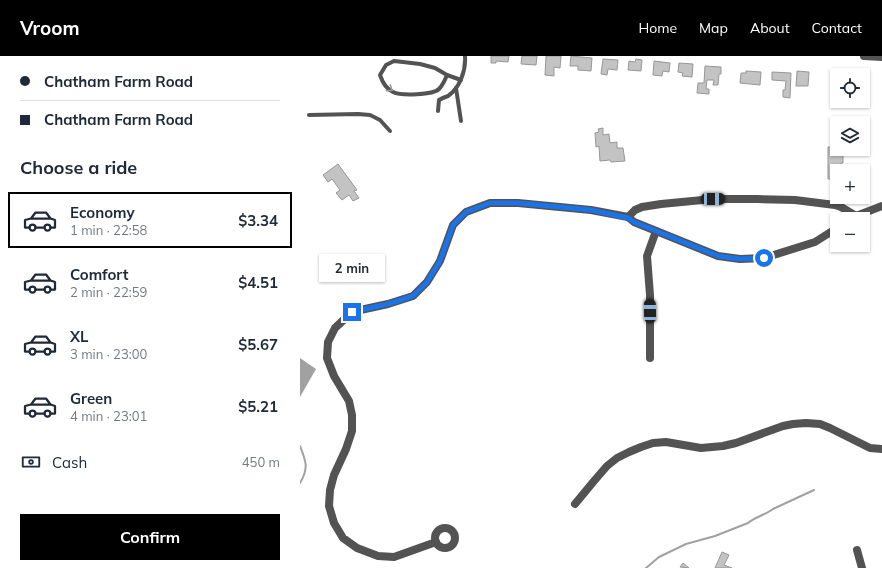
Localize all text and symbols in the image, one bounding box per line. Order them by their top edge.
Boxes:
text: Vroom [20,16,80,40]
text: Home [638,19,677,37]
text: Map [699,19,728,37]
text: About [750,19,790,37]
text: Contact [812,19,862,37]
map controls [830,68,870,252]
button: locate [830,68,870,108]
text: Chatham Farm Road [44,72,193,91]
one-way arrow [386,84,393,91]
text: Chatham Farm Road [44,110,193,129]
button: layers [830,116,870,156]
text: Choose a ride [20,156,137,179]
button: + [830,164,870,204]
car [701,193,725,205]
icon: car [22,202,58,238]
text: Economy [70,203,135,222]
text: $3.34 [238,211,278,230]
button: − [830,212,870,252]
text: 1 min · 22:58 [70,222,147,238]
route start [755,249,773,267]
callout: 2 min [319,254,385,282]
text: 2 min [335,260,369,276]
icon: car [22,264,58,300]
text: Comfort [70,265,128,284]
text: $4.51 [238,273,278,292]
text: 2 min · 22:59 [70,284,147,300]
car [644,299,656,323]
route end [343,303,361,321]
icon: car [22,326,58,362]
text: XL [70,327,88,346]
text: $5.67 [238,335,278,354]
text: 3 min · 23:00 [70,346,147,362]
icon: car [22,388,58,424]
text: Green [70,389,112,408]
text: $5.21 [238,397,278,416]
text: 4 min · 23:01 [70,408,147,424]
icon: cash [20,451,42,473]
text: Cash [52,453,87,472]
text: 450 m [242,454,280,470]
button: Confirm [20,514,280,560]

